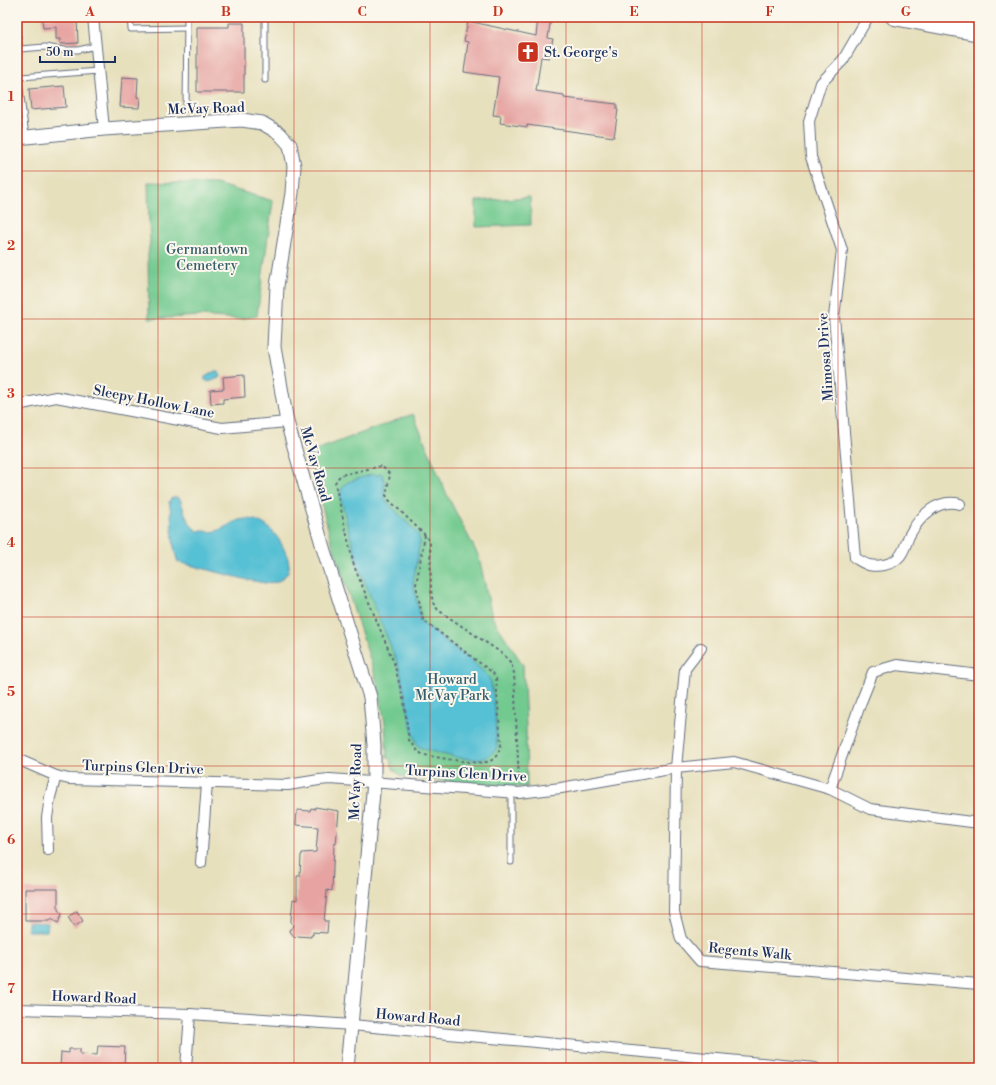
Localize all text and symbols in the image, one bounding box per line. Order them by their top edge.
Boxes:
text: A [84,4,95,20]
text: B [221,4,231,20]
text: C [357,4,367,20]
text: D [493,4,503,20]
text: E [629,4,639,20]
text: F [765,4,775,20]
text: G [901,4,912,20]
scale bar [40,38,115,64]
church icon: St. George's [515,39,541,65]
place label: St. George's [544,44,618,62]
text: 50 m [46,45,74,60]
text: 1 [8,89,15,105]
street label: McVay Road [167,99,245,119]
text: 2 [7,238,15,254]
park label: Germantown Cemetery [166,241,249,275]
street label: Mimosa Drive [814,312,838,402]
street label: Sleepy Hollow Lane [92,381,216,423]
text: 3 [7,386,15,402]
street label: McVay Road [296,425,334,504]
text: 4 [7,535,16,551]
park label: Howard McVay Park [415,671,490,705]
text: 5 [7,684,15,700]
street label: McVay Road [346,743,366,821]
street label: Turpins Glen Drive [82,757,204,779]
street label: Turpins Glen Drive [405,762,527,786]
text: 6 [7,832,15,848]
street label: Regents Walk [708,939,793,965]
text: 7 [7,981,15,997]
street label: Howard Road [51,988,137,1008]
street label: Howard Road [375,1005,461,1031]

